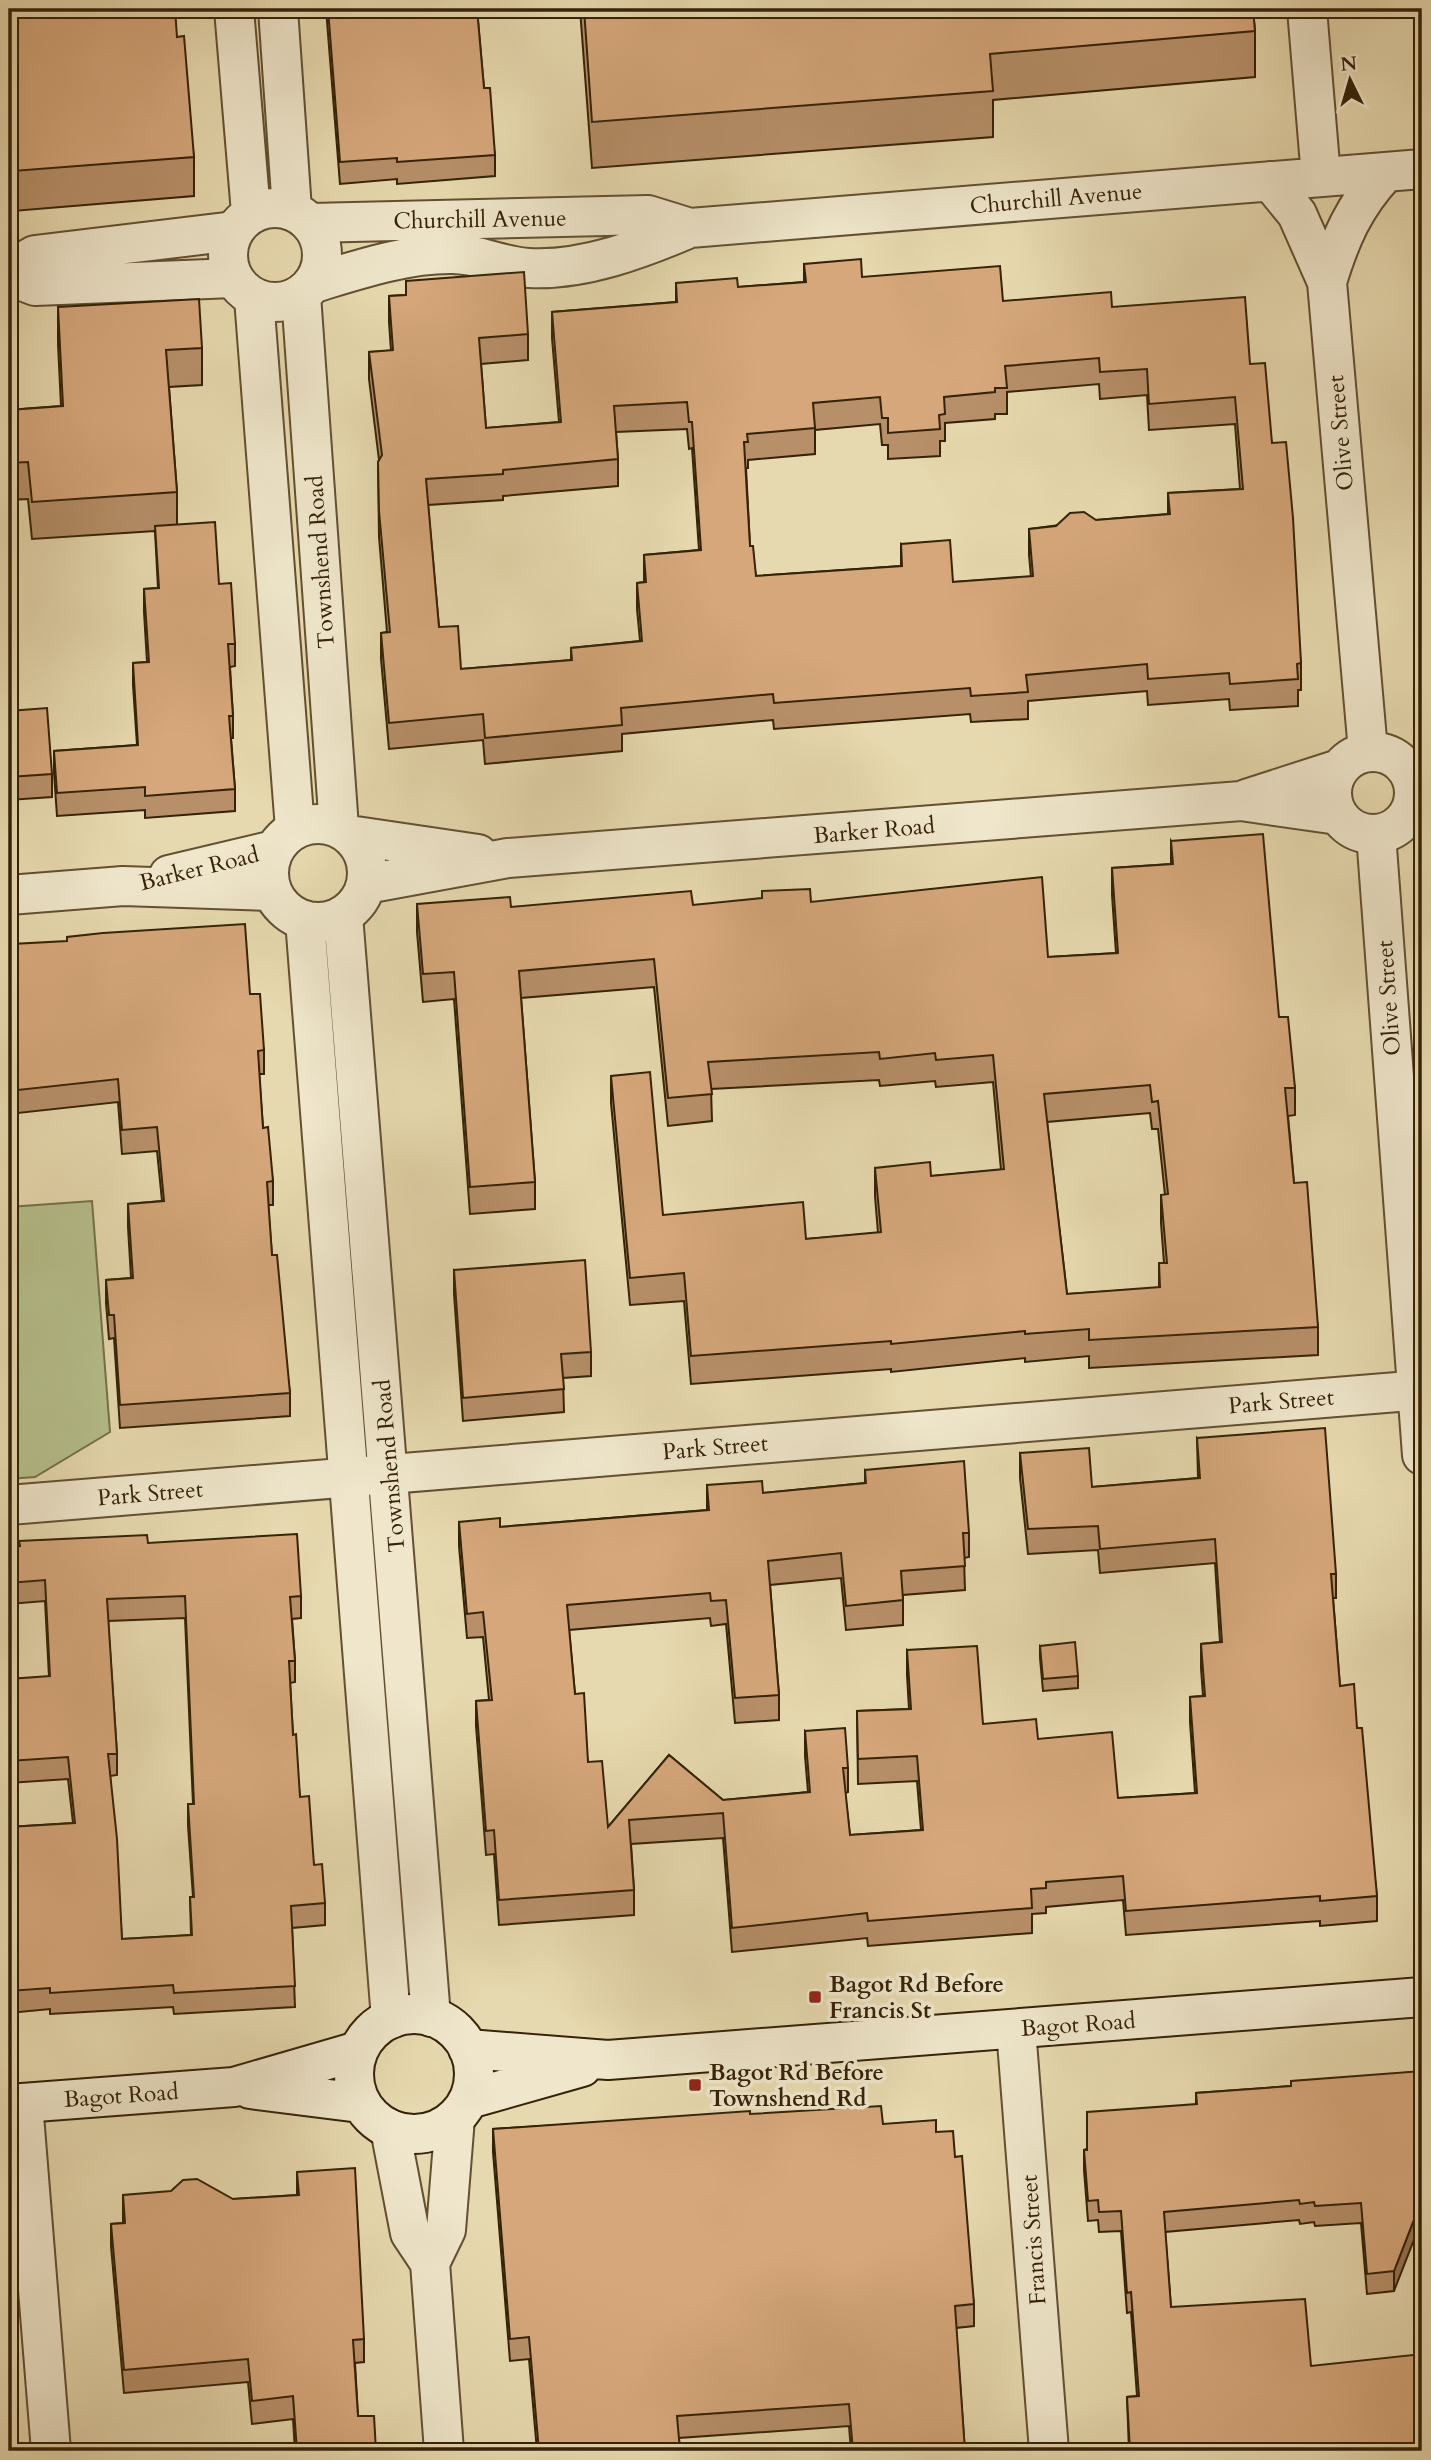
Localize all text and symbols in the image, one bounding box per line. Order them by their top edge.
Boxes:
north arrow [1316,46,1386,116]
text: N [1339,50,1358,78]
street label: Churchill Avenue [968,176,1144,221]
street label: Churchill Avenue [393,202,567,237]
street label: Olive Street [1320,374,1361,492]
street label: Townshend Road [299,474,342,650]
street label: Barker Road [812,810,937,851]
street label: Barker Road [136,839,263,898]
street label: Olive Street [1369,939,1408,1057]
street label: Townshend Road [366,1377,413,1554]
street label: Park Street [1227,1381,1335,1422]
street label: Park Street [661,1427,769,1468]
street label: Park Street [96,1473,204,1514]
place label: Bagot Rd Before Francis St [829,1969,1004,2026]
marker: Bagot Rd Before Francis St [807,1989,823,2005]
street label: Bagot Road [1020,2005,1137,2044]
place label: Bagot Rd Before Townshend Rd [709,2057,884,2114]
street label: Bagot Road [63,2076,180,2115]
marker: Bagot Rd Before Townshend Rd [687,2077,703,2093]
street label: Francis Street [1013,2174,1054,2306]

